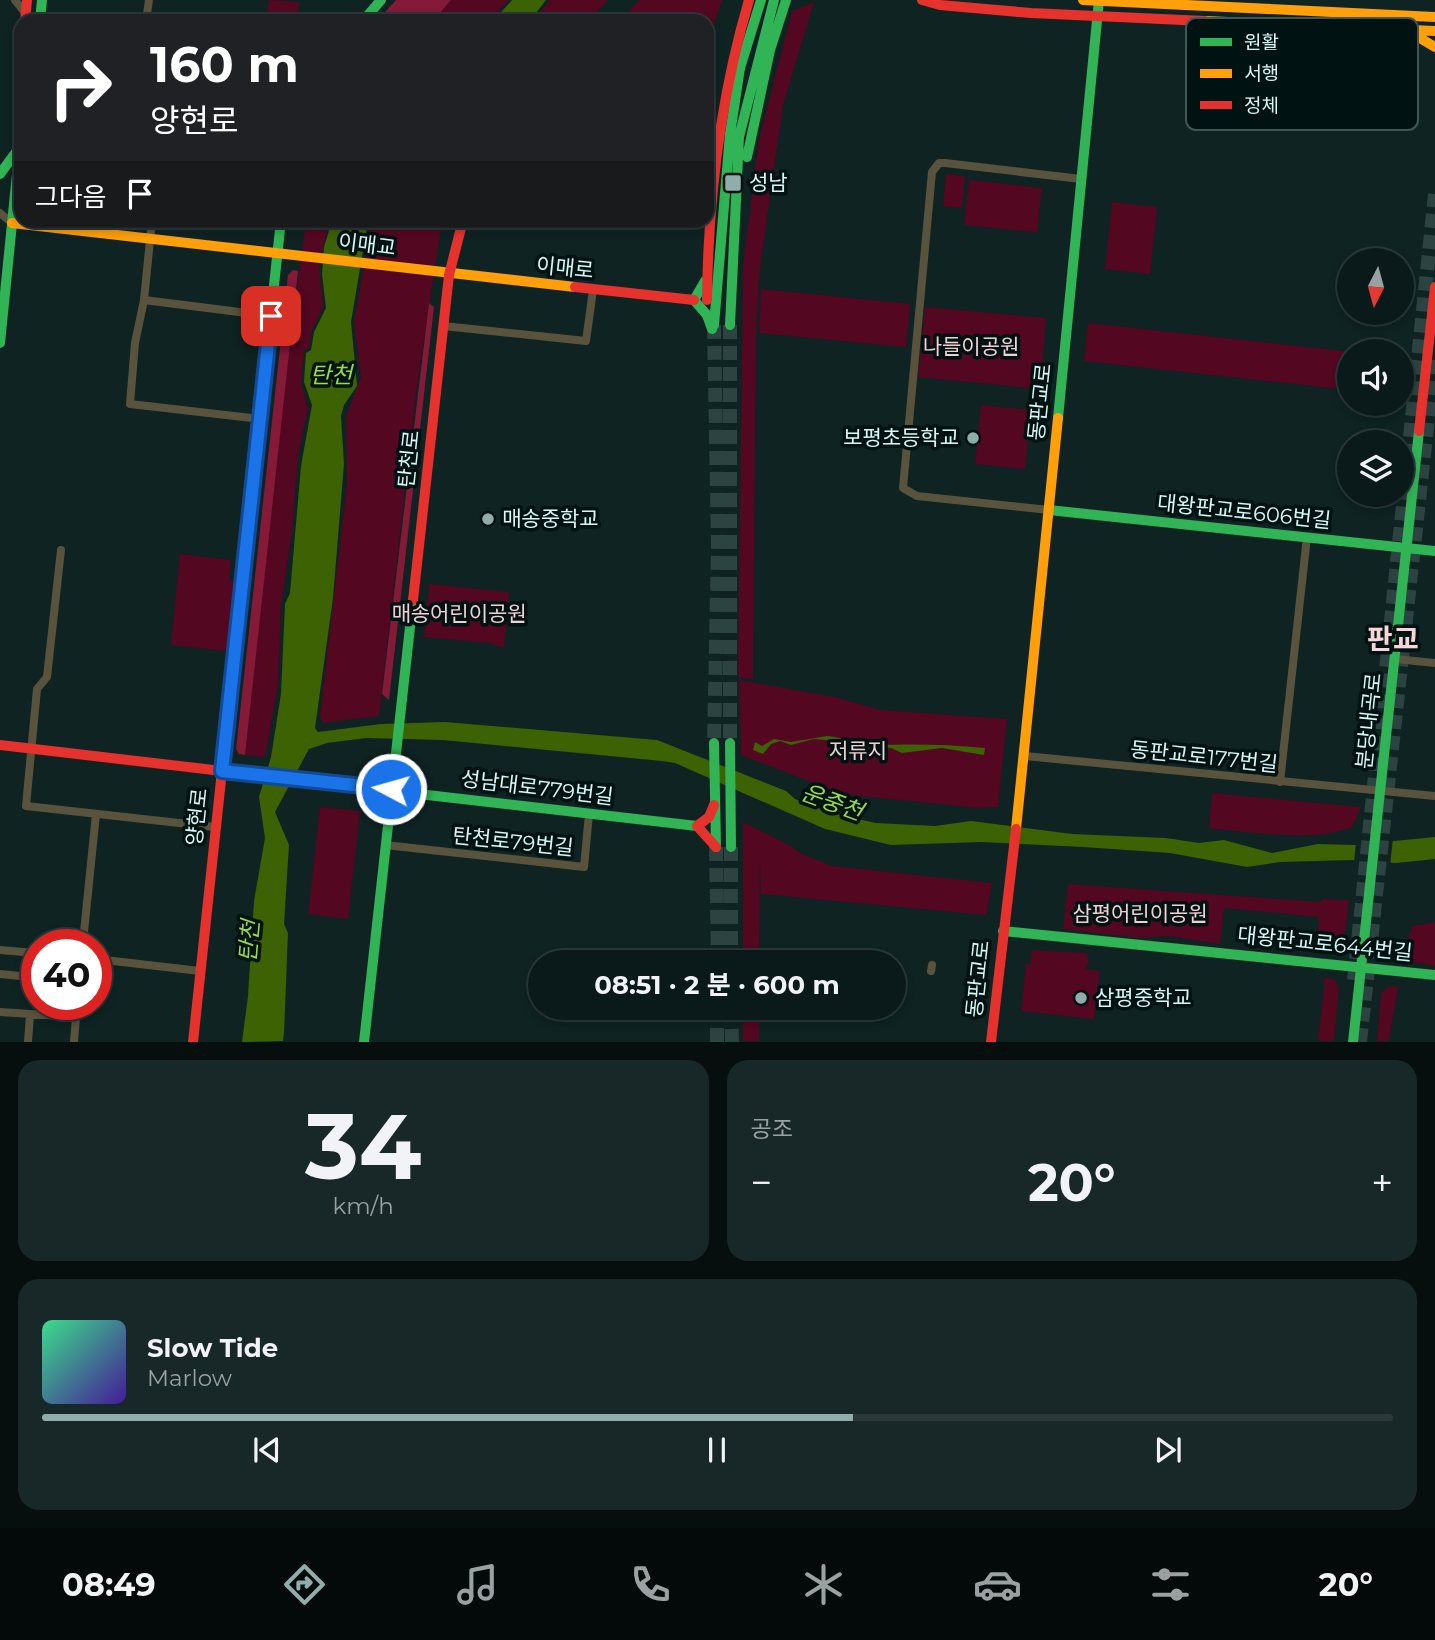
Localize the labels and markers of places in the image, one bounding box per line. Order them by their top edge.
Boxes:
place label: 성남 [749,170,788,195]
marker: 성남 [723,173,743,193]
pin [241,286,301,346]
place label: 보평초등학교 [843,425,959,450]
marker: 보평초등학교 [965,430,981,446]
place label: 매송중학교 [502,506,599,531]
marker: 매송중학교 [480,511,496,527]
place label: 삼평중학교 [1095,985,1192,1010]
marker: 삼평중학교 [1073,990,1089,1006]

